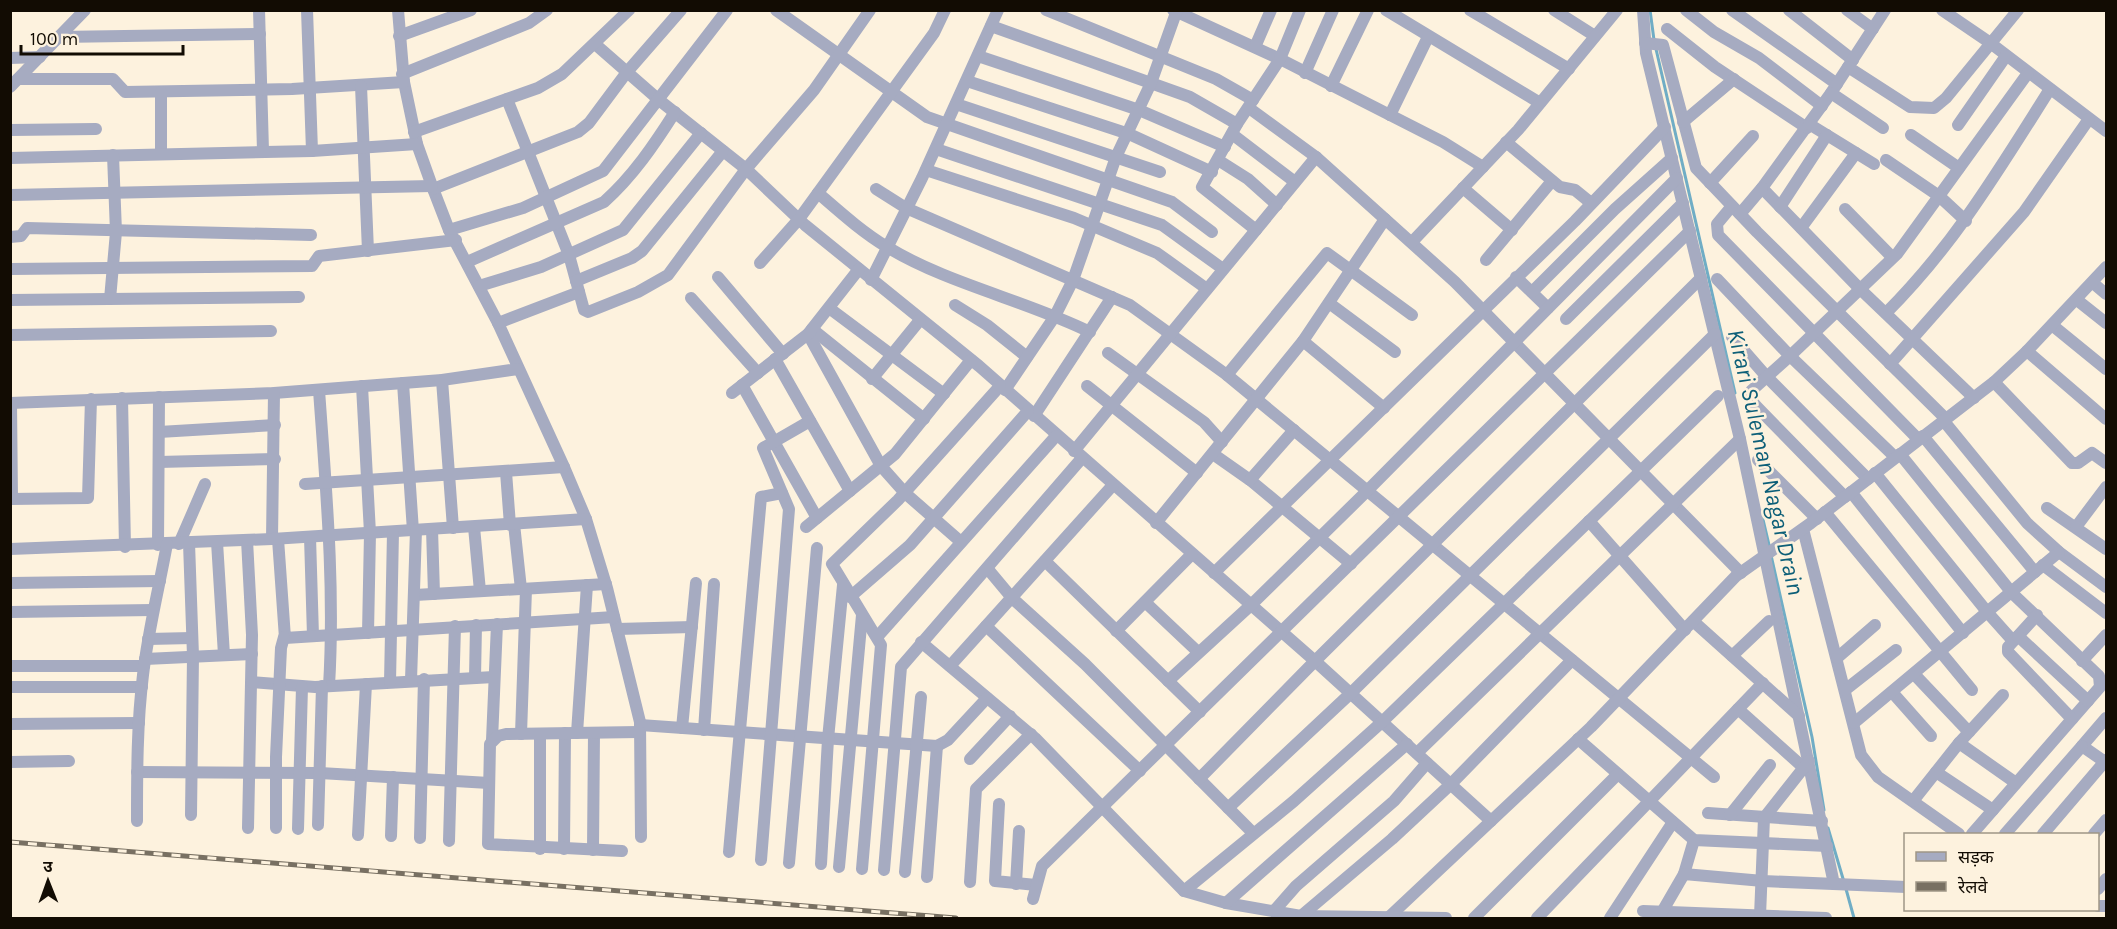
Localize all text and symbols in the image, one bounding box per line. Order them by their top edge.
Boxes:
scale bar [21,18,183,56]
text: 100 m [30,28,78,50]
water label: Kirari Suleman Nagar Drain [1722,326,1810,598]
legend [1904,833,2099,911]
text: सड़क [1958,846,1995,868]
north arrow [18,851,78,911]
text: उ [43,857,53,876]
text: रेलवे [1957,876,1989,898]

